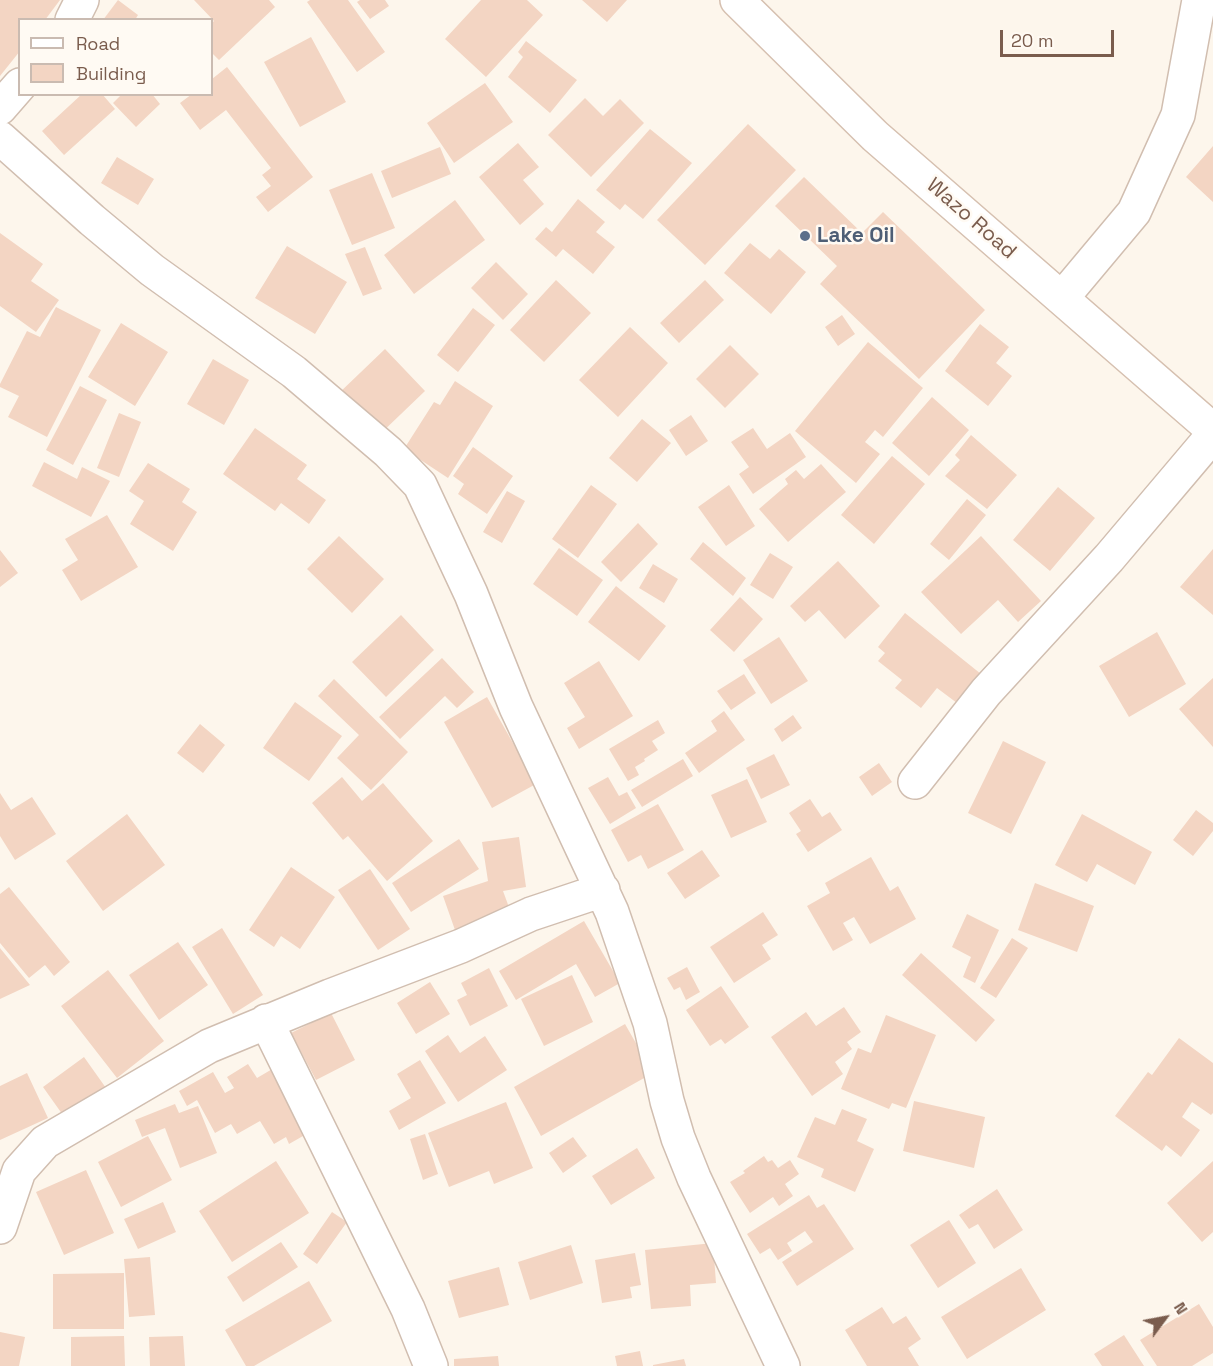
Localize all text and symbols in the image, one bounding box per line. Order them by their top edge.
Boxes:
legend [18,18,213,96]
scale bar [1003,18,1117,56]
text: 20 m [1011,29,1054,52]
text: Road [76,32,120,55]
text: Building [76,62,146,85]
street label: Wazo Road [921,173,1021,265]
place label: Lake Oil [817,223,895,249]
marker: Lake Oil [798,229,812,243]
north arrow [1135,1288,1195,1348]
text: N [1169,1298,1192,1318]

